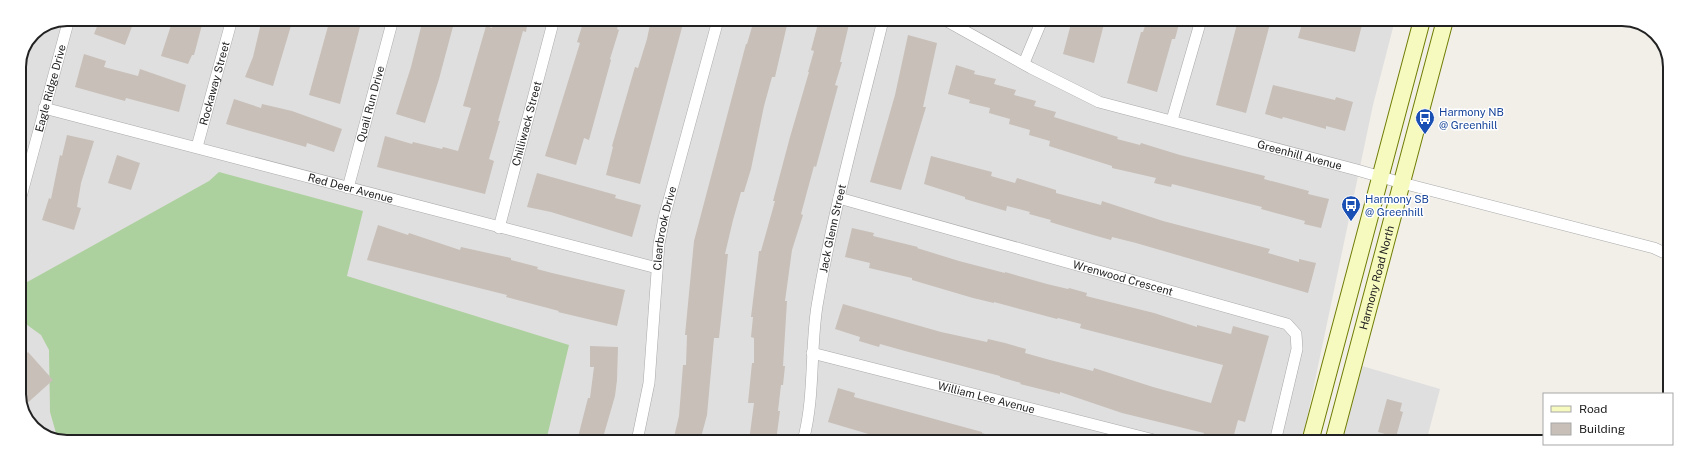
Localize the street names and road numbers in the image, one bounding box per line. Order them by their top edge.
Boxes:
street label: Rockaway Street [197,40,232,127]
street label: Eagle Ridge Drive [33,43,68,133]
street label: Quail Run Drive [354,64,386,144]
street label: Chilliwack Street [510,80,543,167]
street label: Greenhill Avenue [1256,138,1343,172]
street label: Red Deer Avenue [307,171,395,205]
street label: Jack Glenn Street [817,183,848,274]
street label: Clearbrook Drive [651,185,678,271]
street label: Harmony Road North [1357,224,1396,331]
street label: Wrenwood Crescent [1072,258,1174,298]
street label: William Lee Avenue [937,379,1036,415]

